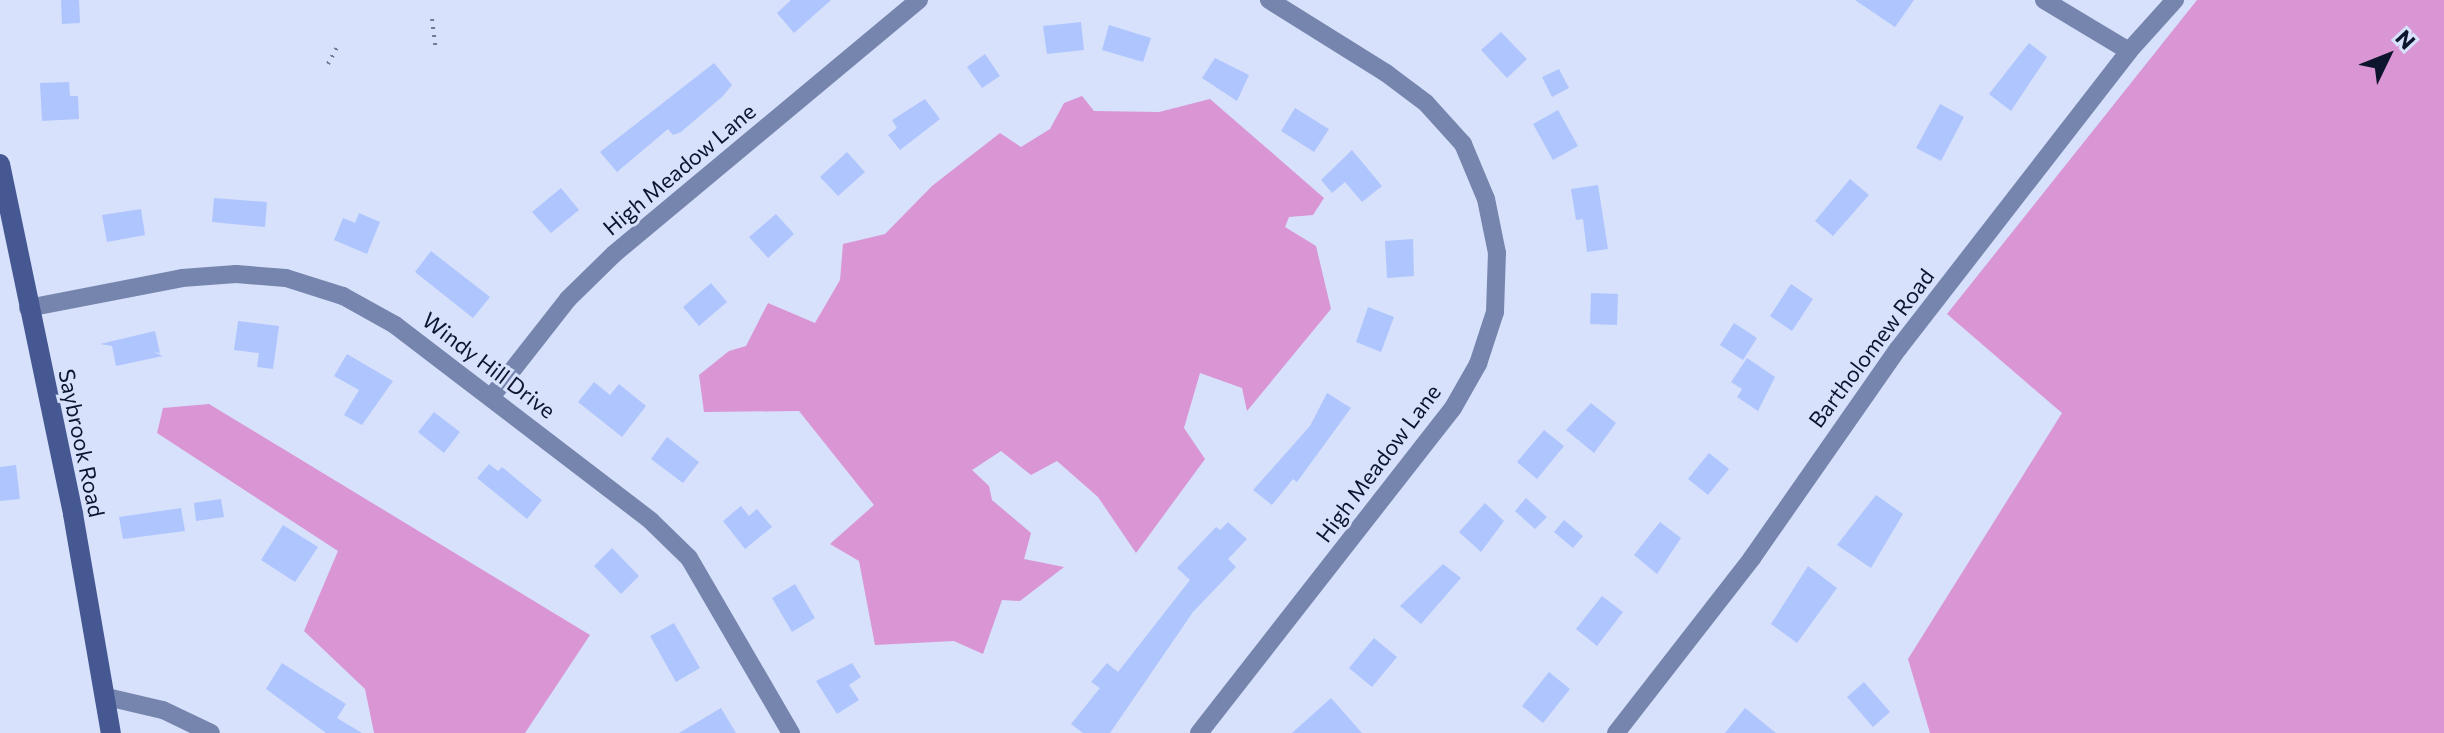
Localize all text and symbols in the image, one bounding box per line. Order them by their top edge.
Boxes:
north arrow [2348,16,2428,96]
text: N [2390,24,2421,55]
street label: High Meadow Lane [598,98,760,240]
street label: Bartholomew Road [1803,263,1939,433]
street label: Windy Hill Drive [417,306,561,424]
street label: Saybrook Road [53,367,111,519]
street label: High Meadow Lane [1310,379,1446,547]

